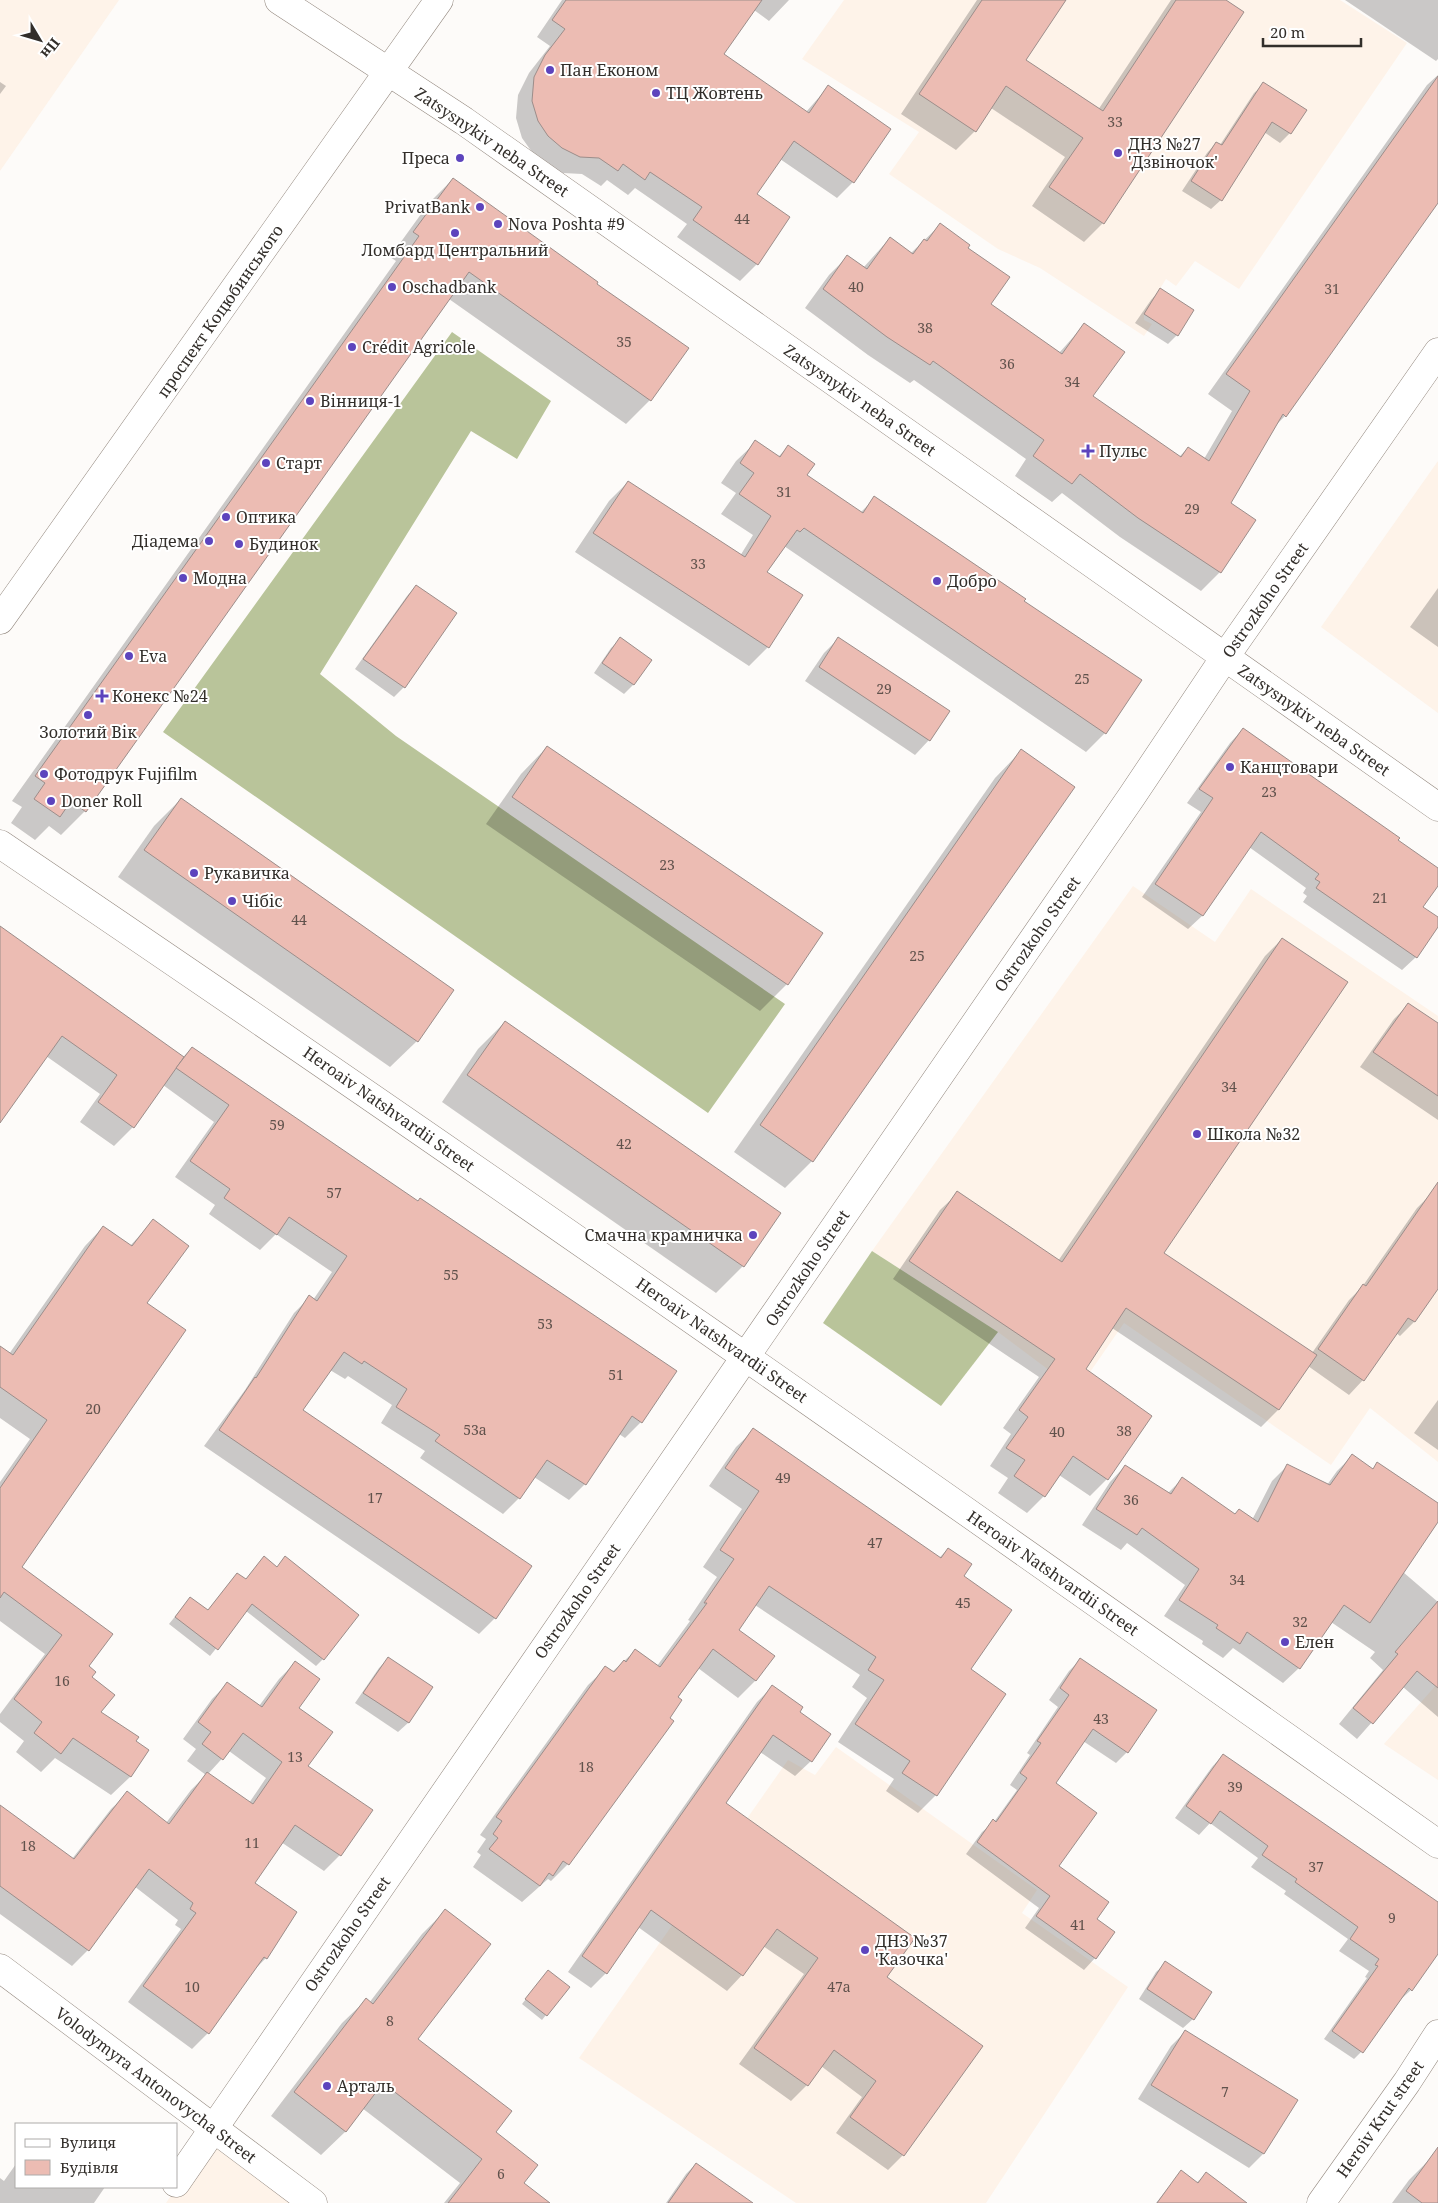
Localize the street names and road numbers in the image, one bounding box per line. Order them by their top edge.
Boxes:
street label: Zatsysnykiv neba Street [411,82,573,202]
street label: проспект Коцюбинського [152,220,288,402]
street label: Zatsysnykiv neba Street [780,339,941,461]
street label: Ostrozkoho Street [1217,538,1313,662]
street label: Zatsysnykiv neba Street [1234,659,1395,781]
street label: Ostrozkoho Street [989,872,1085,996]
street label: Heroaiv Natshvardii Street [299,1041,479,1177]
street label: Ostrozkoho Street [760,1205,854,1331]
street label: Heroaiv Natshvardii Street [632,1272,812,1408]
street label: Heroaiv Natshvardii Street [963,1505,1143,1641]
street label: Ostrozkoho Street [529,1539,625,1663]
street label: Ostrozkoho Street [299,1872,395,1996]
street label: Volodymyra Antonovycha Street [51,2002,261,2168]
street label: Heroiv Krut street [1331,2056,1429,2182]

